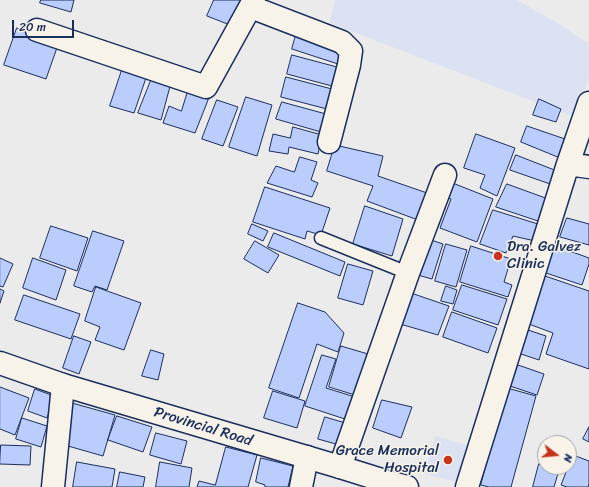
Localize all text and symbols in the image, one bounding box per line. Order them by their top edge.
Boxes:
scale bar [14,12,76,38]
text: 20 m [19,16,46,38]
place label: Dra. Galvez Clinic [507,238,581,273]
marker: Dra. Galvez Clinic [492,250,504,262]
street label: Provincial Road [152,404,254,450]
north arrow [537,435,577,475]
place label: Grace Memorial Hospital [336,442,439,477]
text: N [558,452,578,464]
marker: Grace Memorial Hospital [442,454,454,466]

